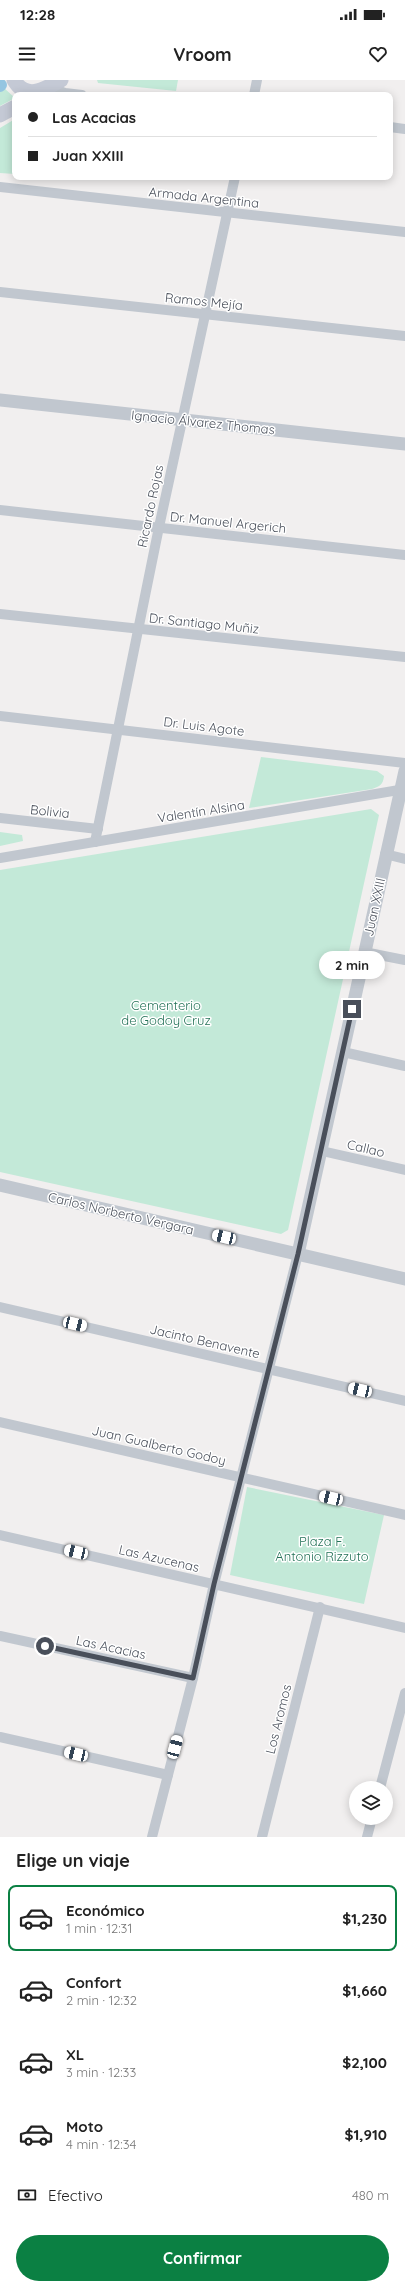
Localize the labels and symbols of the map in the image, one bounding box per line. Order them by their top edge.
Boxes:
street label: Armada Argentina [148,183,260,211]
street label: Ramos Mejía [164,289,244,313]
street label: Ignacio Álvarez Thomas [130,407,276,437]
street label: Ricardo Rojas [133,463,167,549]
street label: Dr. Manuel Argerich [169,508,287,536]
street label: Dr. Santiago Muñiz [148,609,260,637]
street label: Dr. Luis Agote [163,713,245,739]
street label: Valentín Alsina [156,796,246,826]
street label: Bolivia [29,801,71,821]
street label: Juan XXIII [360,876,388,938]
callout: 2 min [319,951,385,979]
park label: Cementerio de Godoy Cruz [121,997,211,1028]
route end [343,1000,361,1018]
street label: Callao [346,1136,386,1160]
street label: Carlos Norberto Vergara [47,1188,195,1238]
car [211,1228,237,1246]
car [62,1315,88,1333]
street label: Jacinto Benavente [148,1321,262,1361]
car [347,1381,373,1399]
street label: Juan Gualberto Godoy [90,1422,228,1468]
car [318,1489,344,1507]
park label: Plaza F. Antonio Rizzuto [275,1533,369,1564]
street label: Las Azucenas [117,1541,201,1575]
car [63,1543,89,1561]
street label: Las Acacias [75,1632,147,1662]
route start [36,1637,54,1655]
street label: Los Aromos [262,1683,294,1755]
car [166,1734,184,1760]
car [63,1745,89,1763]

